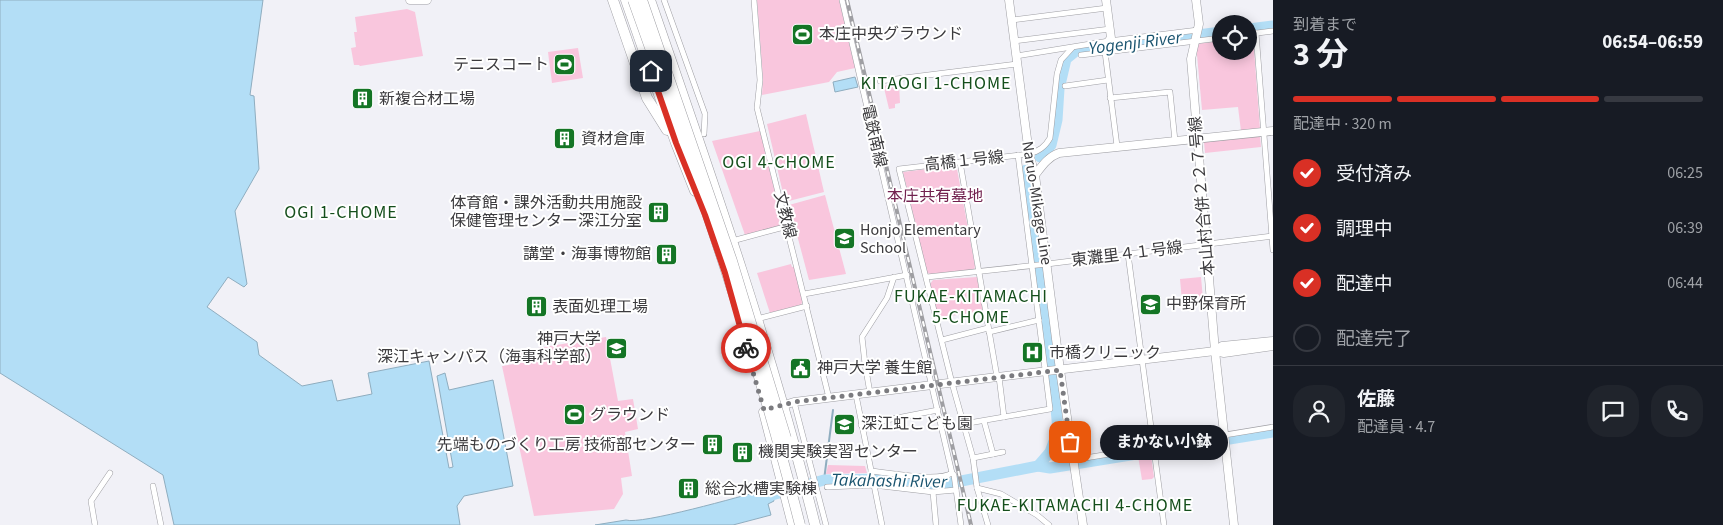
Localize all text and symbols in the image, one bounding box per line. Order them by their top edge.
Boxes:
text: 到着まで [1293,14,1357,36]
map controls [1212,15,1257,60]
button: locate [1212,15,1257,60]
sports icon: 本庄中央グラウンド [791,22,815,46]
place label: 本庄中央グラウンド [819,23,963,45]
water label: Yogenji River [1087,25,1184,61]
text: 06:54–06:59 [1602,29,1703,56]
text: 3 分 [1293,32,1348,78]
pin [630,50,672,92]
sports icon: テニスコート [553,53,577,77]
place label: テニスコート [453,54,549,76]
icon: home [637,57,665,85]
district label: KITAOGI 1-CHOME [860,71,1012,96]
building icon: 新複合材工場 [351,87,375,111]
place label: 新複合材工場 [379,88,475,110]
street label: 電鉄南線 [856,102,892,170]
text: 配達中 · 320 m [1293,113,1392,135]
street label: 本山村合併２２７号線 [1184,115,1220,277]
building icon: 資材倉庫 [553,127,577,151]
place label: 資材倉庫 [581,128,645,150]
street label: Naruo-Mikage Line [1016,139,1058,267]
street label: 高橋１号線 [923,146,1005,176]
district label: OGI 4-CHOME [722,150,836,175]
icon: check [1293,159,1321,187]
text: 受付済み [1336,161,1412,188]
text: 06:25 [1667,162,1703,184]
park label: 本庄共有墓地 [887,185,983,207]
street label: 文教線 [769,189,801,241]
place label: 体育館・課外活動共用施設 保健管理センター深江分室 [450,192,642,232]
district label: OGI 1-CHOME [284,200,398,225]
building icon: 体育館・課外活動共用施設 保健管理センター深江分室 [646,200,670,224]
icon: check [1293,214,1321,242]
text: 調理中 [1336,216,1393,243]
text: 06:39 [1667,217,1703,239]
place label: Honjo Elementary School [860,219,981,259]
school or university icon: Honjo Elementary School [832,227,856,251]
street label: 東灘里４１号線 [1070,236,1184,272]
building icon: 講堂・海事博物館 [655,242,679,266]
place label: 講堂・海事博物館 [523,243,651,265]
icon: check [1293,269,1321,297]
text: 配達中 [1336,271,1393,298]
text: 06:44 [1667,272,1703,294]
district label: FUKAE-KITAMACHI 5-CHOME [894,284,1048,330]
school or university icon: 中野保育所 [1138,292,1162,316]
place label: 中野保育所 [1166,293,1246,315]
building icon: 表面処理工場 [524,295,548,319]
place label: 表面処理工場 [552,296,648,318]
courier [721,323,771,373]
text: 配達完了 [1336,326,1412,353]
place label: 神戸大学 深江キャンパス（海事科学部） [377,328,601,368]
icon: bike [732,334,760,362]
school or university icon: 神戸大学 深江キャンパス（海事科学部） [605,336,629,360]
hospital icon: 市橋クリニック [1021,341,1045,365]
place label: 市橋クリニック [1049,342,1161,364]
public building icon: 神戸大学 養生館 [789,356,813,380]
place label: 神戸大学 養生館 [817,357,932,379]
button: person [1293,385,1345,437]
button: chat [1587,385,1639,437]
button: phone [1651,385,1703,437]
text: 佐藤 [1357,386,1395,413]
sports icon: グラウンド [562,403,586,427]
place label: グラウンド [590,404,670,426]
school or university icon: 深江虹こども園 [833,412,857,436]
place label: 深江虹こども園 [861,413,973,435]
text: 配達員 · 4.7 [1357,416,1435,438]
pin [1049,421,1091,463]
callout: まかない小鉢 [1100,424,1228,460]
icon: bag [1056,428,1084,456]
text: まかない小鉢 [1116,431,1212,453]
building icon: 先端ものづくり工房 技術部センター [700,433,724,457]
place label: 先端ものづくり工房 技術部センター [437,434,696,456]
building icon: 機関実験実習センター [730,440,754,464]
place label: 機関実験実習センター [758,441,918,463]
water label: Takahashi River [831,467,948,495]
building icon: 総合水槽実験棟 [677,477,701,501]
place label: 総合水槽実験棟 [705,478,817,500]
district label: FUKAE-KITAMACHI 4-CHOME [957,493,1193,518]

